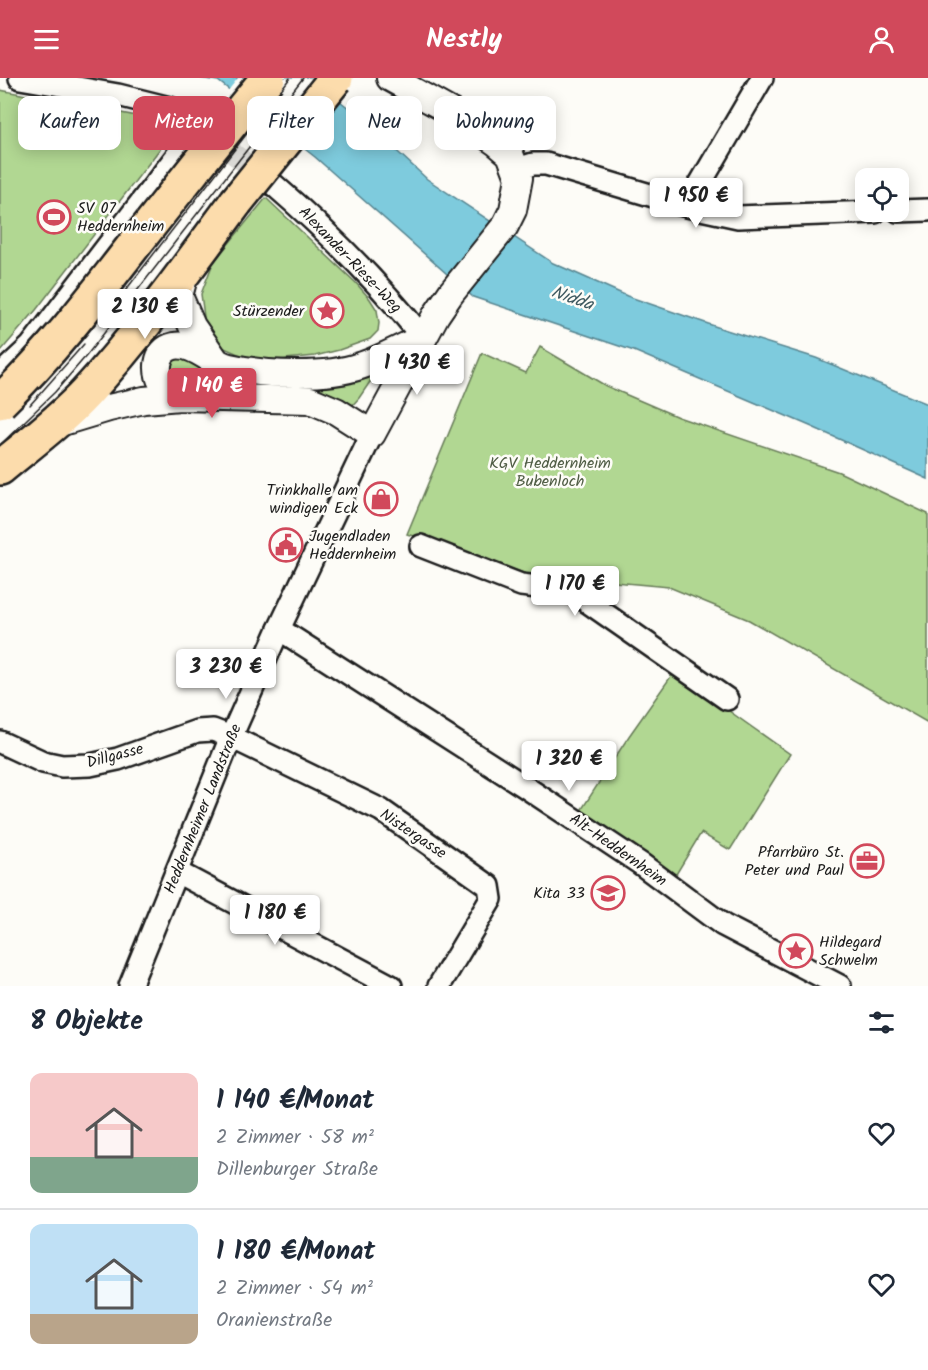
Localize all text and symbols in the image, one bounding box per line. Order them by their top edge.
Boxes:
text: Nestly [426,18,502,61]
icon: menu [30,23,63,56]
icon: person [865,23,898,56]
chip: Kaufen [18,96,121,150]
chip: Mieten [133,96,235,150]
chip: Filter [247,96,334,150]
chip: Neu [346,96,422,150]
chip: Wohnung [434,96,556,150]
map controls [855,168,909,222]
button: locate [855,168,909,222]
pin: 1 950 € [641,178,751,229]
text: 1 950 € [664,181,728,213]
place label: SV 07 Heddernheim [77,196,164,239]
sports icon: SV 07 Heddernheim [36,199,72,235]
street label: Alexander-Riese-Weg [292,201,408,319]
water label: Nidda [547,278,598,320]
pin: 2 130 € [90,289,200,340]
text: 2 130 € [112,292,178,324]
place icon: Stürzender [309,293,345,329]
place label: Stürzender [233,299,306,324]
pin: 1 430 € [362,345,472,396]
text: 1 430 € [384,348,450,380]
pin: 1 140 € [157,368,267,419]
text: 1 140 € [181,371,243,403]
park label: KGV Heddernheim Bubenloch [489,451,611,494]
place label: Trinkhalle am windigen Eck [267,478,358,521]
shop icon: Trinkhalle am windigen Eck [363,481,399,517]
place label: Jugendladen Heddernheim [309,524,396,567]
public building icon: Jugendladen Heddernheim [268,527,304,563]
pin: 1 170 € [520,566,630,617]
text: 1 170 € [545,569,605,601]
pin: 3 230 € [171,649,281,700]
text: 3 230 € [190,652,262,684]
street label: Heddernheimer Landstraße [157,720,249,898]
street label: Dillgasse [84,736,146,776]
pin: 1 320 € [514,741,624,792]
text: 1 320 € [536,744,602,776]
street label: Nistergasse [374,802,452,866]
street label: Alt-Heddernheim [564,807,672,893]
place label: Pfarrbüro St. Peter und Paul [745,840,844,883]
office icon: Pfarrbüro St. Peter und Paul [849,843,885,879]
school or university icon: Kita 33 [590,875,626,911]
place label: Kita 33 [533,881,585,906]
pin: 1 180 € [220,895,330,946]
text: 1 180 € [244,898,306,930]
place label: Hildegard Schwelm [819,930,882,973]
place icon: Hildegard Schwelm [778,933,814,969]
text: 8 Objekte [30,1001,143,1043]
icon: filters [865,1006,898,1039]
text: 1 140 €/Monat [216,1080,374,1122]
icon: home [78,1097,150,1169]
icon: heart [865,1117,898,1150]
text: 2 Zimmer · 58 m² [216,1122,374,1154]
text: Dillenburger Straße [216,1154,378,1186]
text: 1 180 €/Monat [216,1231,375,1273]
icon: home [78,1248,150,1320]
icon: heart [865,1268,898,1301]
text: 2 Zimmer · 54 m² [216,1273,373,1305]
text: Oranienstraße [216,1305,332,1337]

